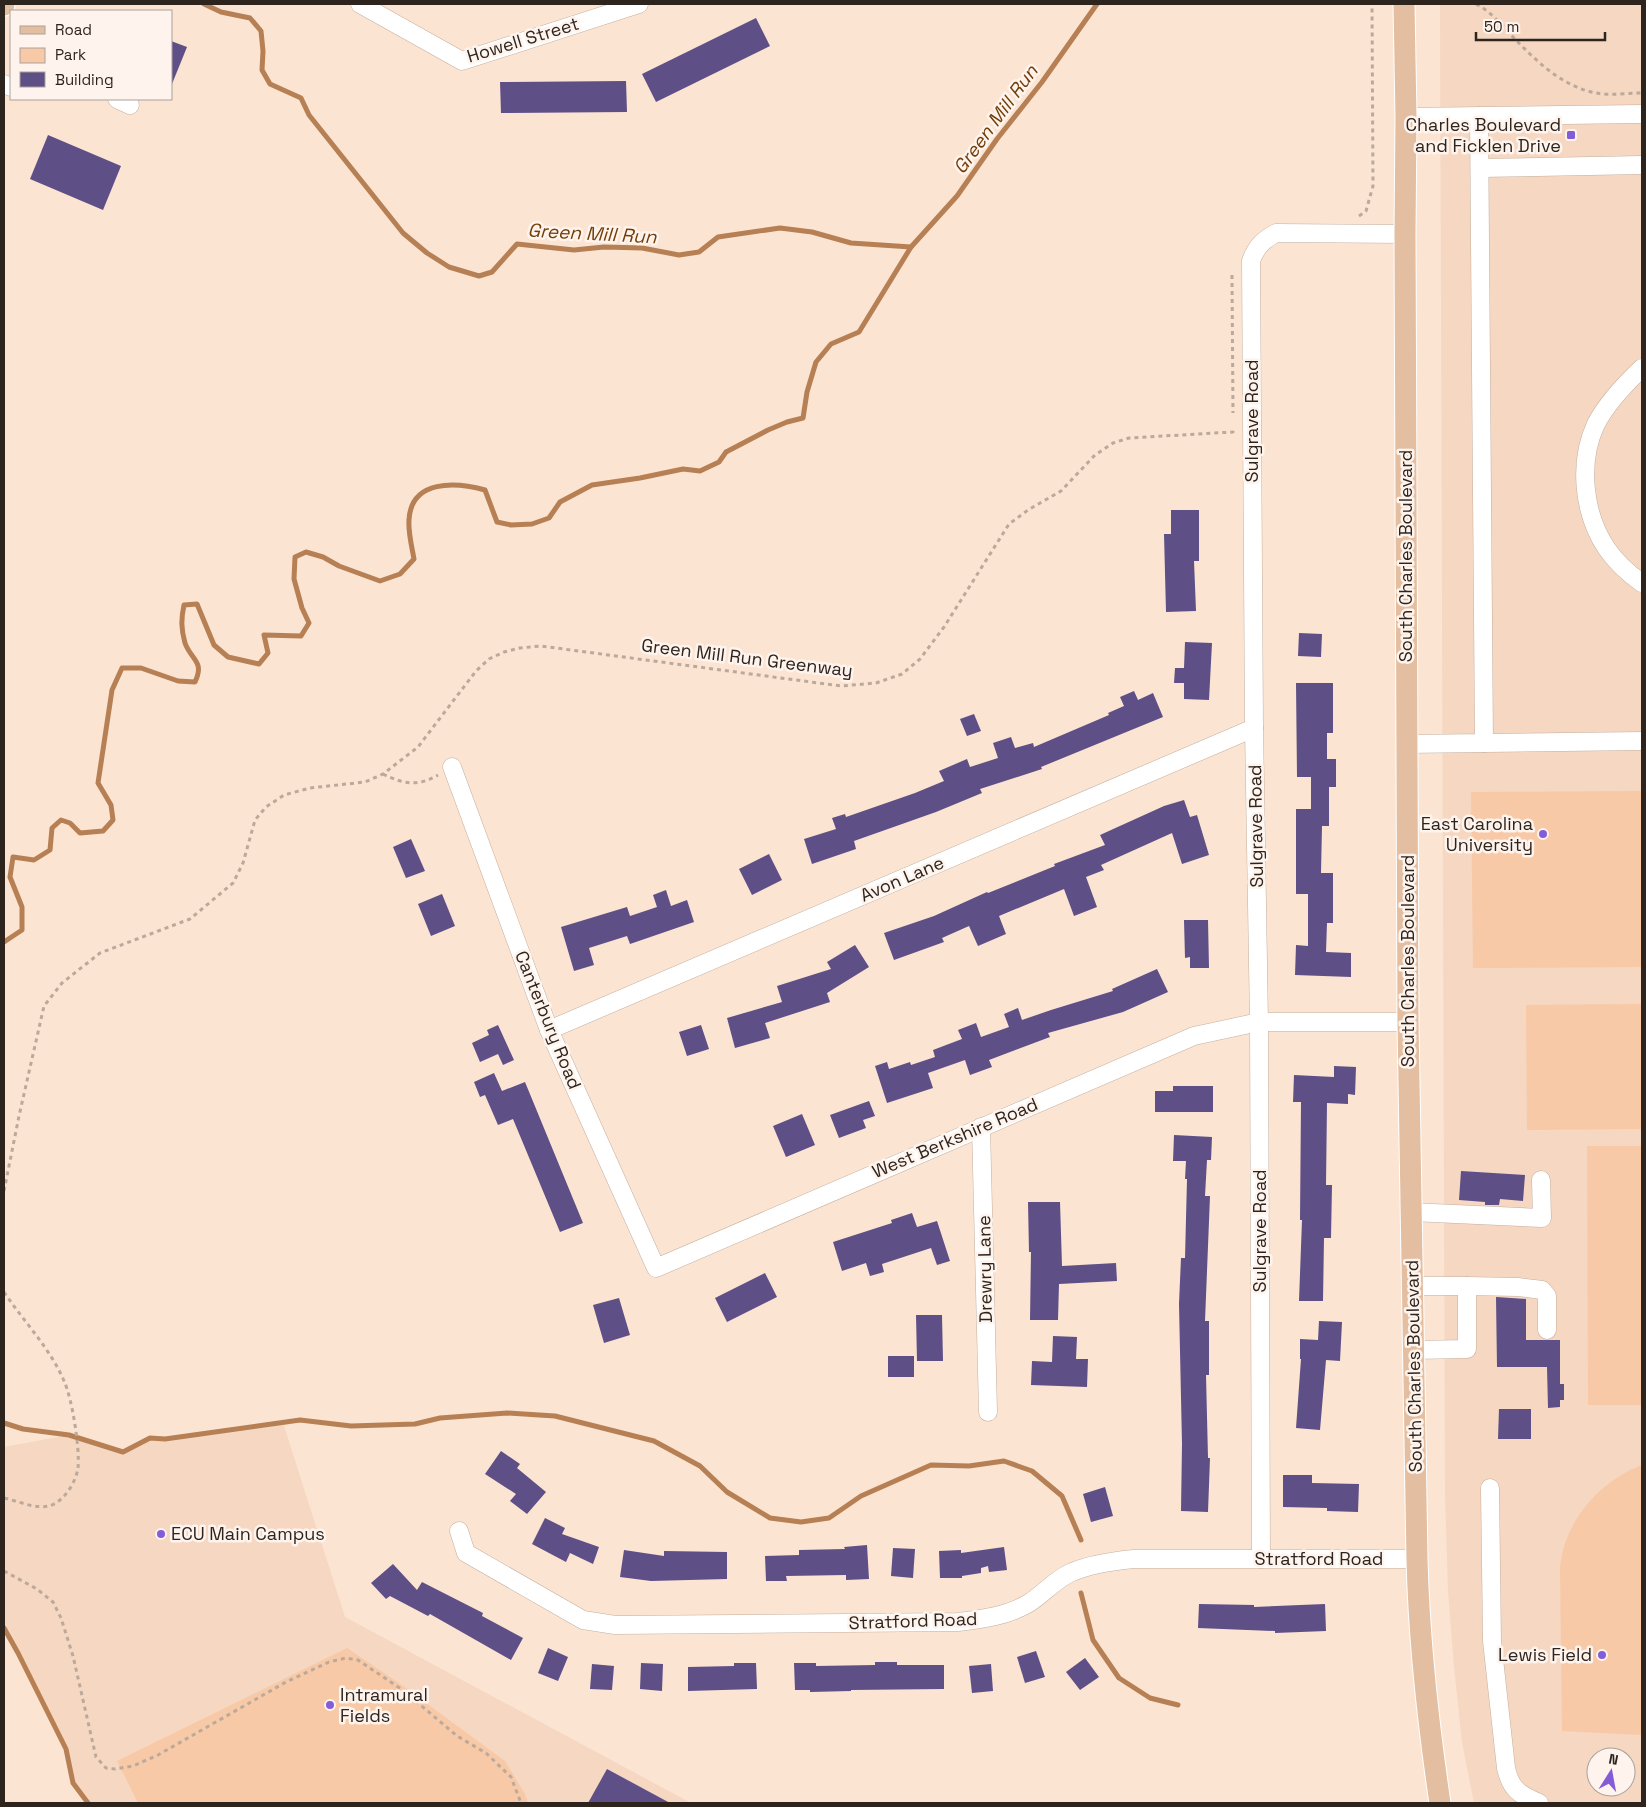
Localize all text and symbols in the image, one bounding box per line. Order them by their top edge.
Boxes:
legend [10,10,172,100]
scale bar [1476,10,1605,42]
street label: Howell Street [464,12,582,67]
text: 50 m [1484,17,1519,36]
text: Road [55,20,92,39]
text: Park [55,45,86,64]
water label: Green Mill Run [947,60,1044,179]
text: Building [55,70,114,89]
place label: Charles Boulevard and Ficklen Drive [1406,113,1561,157]
marker: Charles Boulevard and Ficklen Drive [1565,129,1577,141]
water label: Green Mill Run [527,218,657,249]
street label: Sulgrave Road [1240,359,1263,483]
street label: South Charles Boulevard [1394,450,1417,662]
street label: Green Mill Run Greenway [640,633,854,682]
street label: Sulgrave Road [1243,764,1268,888]
place label: East Carolina University [1421,812,1533,856]
marker: East Carolina University [1537,828,1549,840]
street label: Avon Lane [856,851,947,907]
street label: South Charles Boulevard [1396,855,1419,1067]
street label: Canterbury Road [510,947,587,1092]
street label: West Berkshire Road [868,1092,1041,1183]
street label: Sulgrave Road [1248,1169,1271,1293]
street label: Drewry Lane [972,1215,997,1323]
street label: South Charles Boulevard [1400,1260,1427,1472]
place label: ECU Main Campus [171,1522,325,1545]
marker: ECU Main Campus [155,1528,167,1540]
street label: Stratford Road [1255,1547,1383,1570]
street label: Stratford Road [848,1607,978,1634]
place label: Lewis Field [1498,1643,1592,1666]
marker: Lewis Field [1596,1649,1608,1661]
place label: Intramural Fields [340,1683,428,1727]
marker: Intramural Fields [324,1699,336,1711]
north arrow [1586,1747,1636,1797]
text: N [1607,1750,1620,1769]

